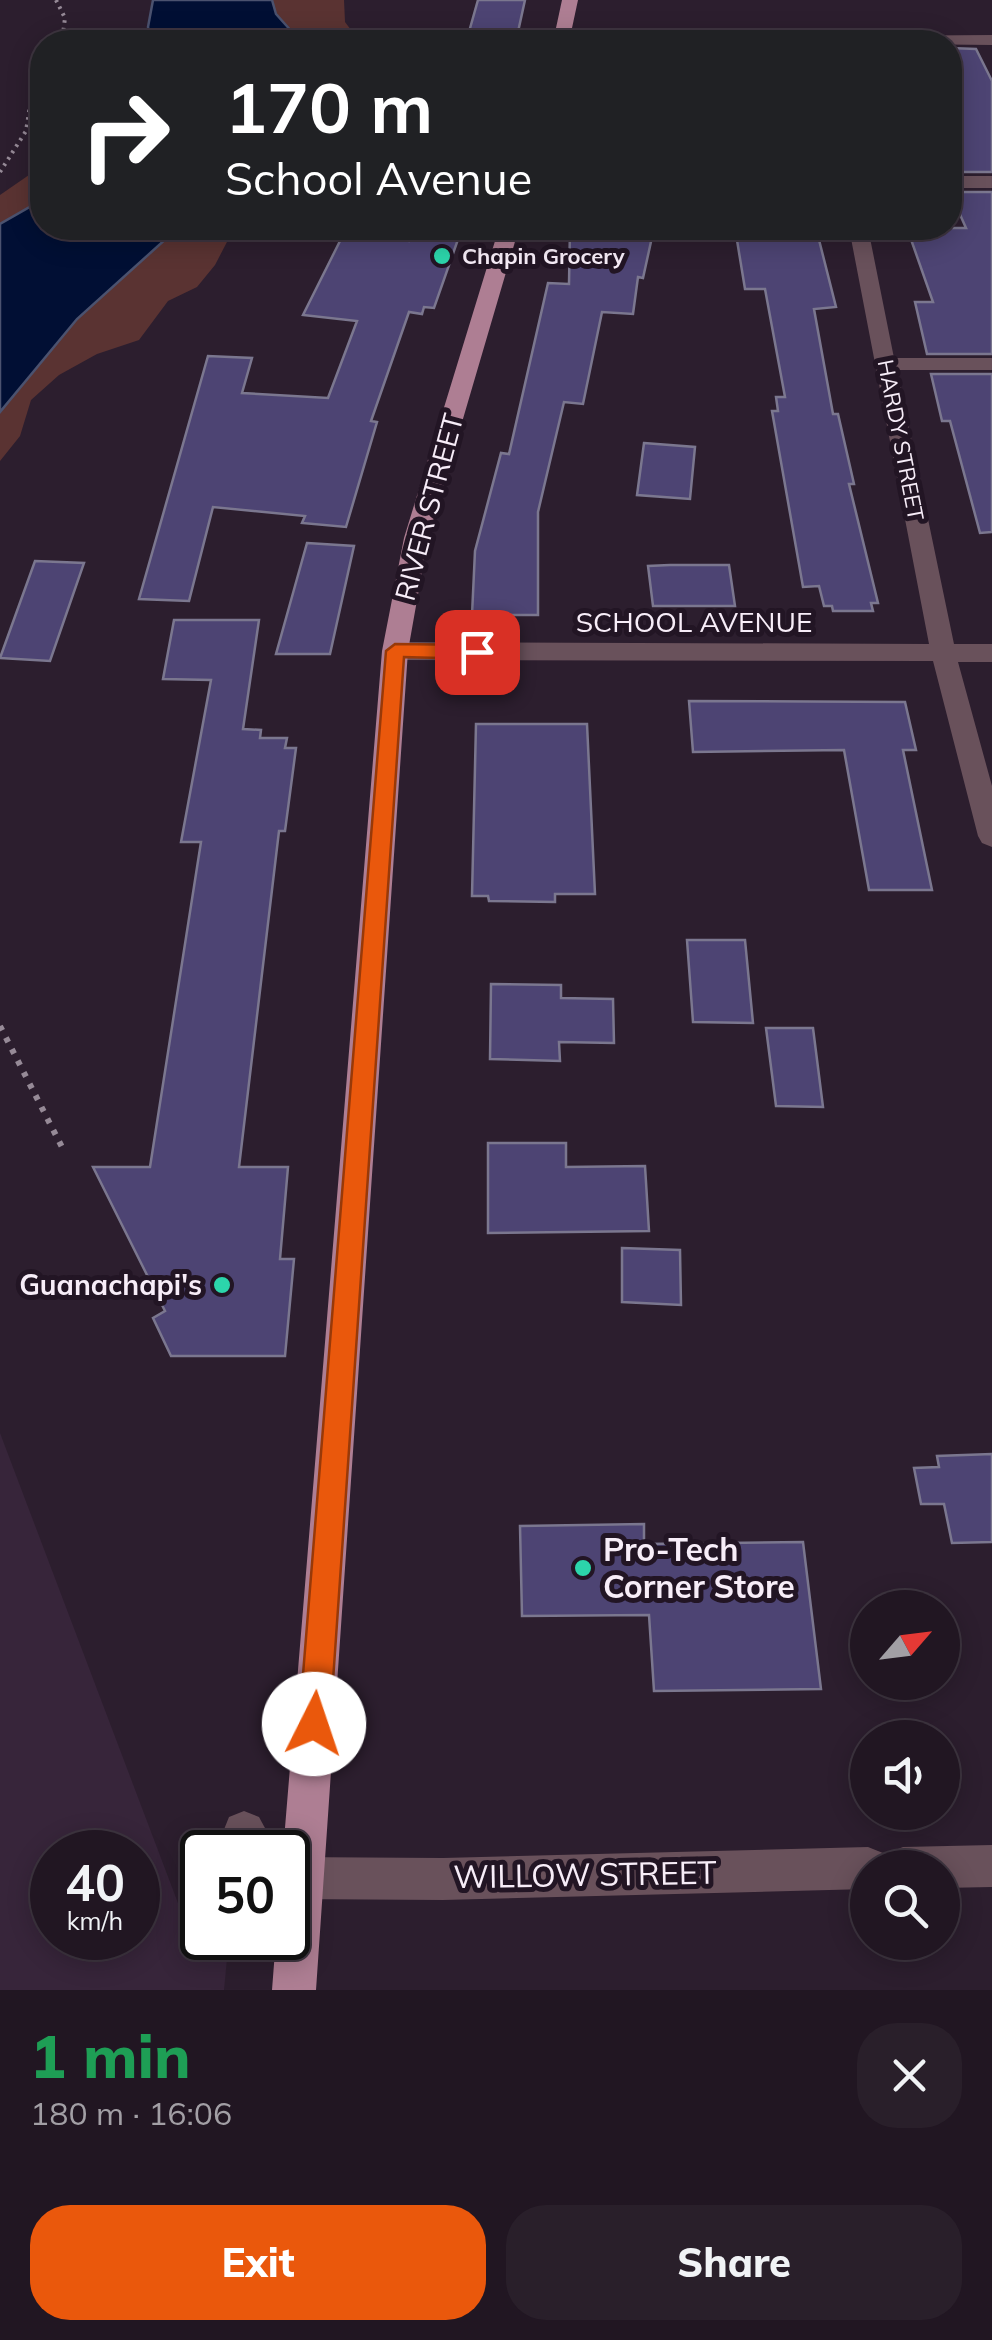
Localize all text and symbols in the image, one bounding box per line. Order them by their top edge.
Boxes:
text: 170 m [225,63,433,151]
icon: right [60,70,190,200]
text: School Avenue [225,150,532,206]
place label: Chapin Grocery [462,242,625,270]
marker: Chapin Grocery [431,245,453,267]
street label: HARDY STREET [872,357,930,523]
street label: RIVER STREET [387,409,470,604]
street label: SCHOOL AVENUE [576,604,812,639]
pin [435,610,520,695]
icon: arrive [450,625,505,680]
place label: Guanachapi's [19,1267,202,1302]
marker: Guanachapi's [211,1274,233,1296]
place label: Pro-Tech Corner Store [603,1529,795,1606]
marker: Pro-Tech Corner Store [572,1557,594,1579]
north arrow [850,1590,960,1700]
map controls [850,1590,960,1960]
position arrow [262,1672,366,1776]
button: sound [850,1720,960,1830]
speed limit sign: 50 [180,1830,310,1960]
button: search [850,1850,960,1960]
text: 40 [65,1851,125,1914]
street label: WILLOW STREET [453,1852,717,1896]
text: km/h [67,1905,123,1936]
text: 1 min [30,2018,191,2093]
button: close [857,2023,962,2128]
text: 180 m · 16:06 [30,2093,232,2133]
button: Exit [30,2205,486,2320]
button: Share [506,2205,962,2320]

